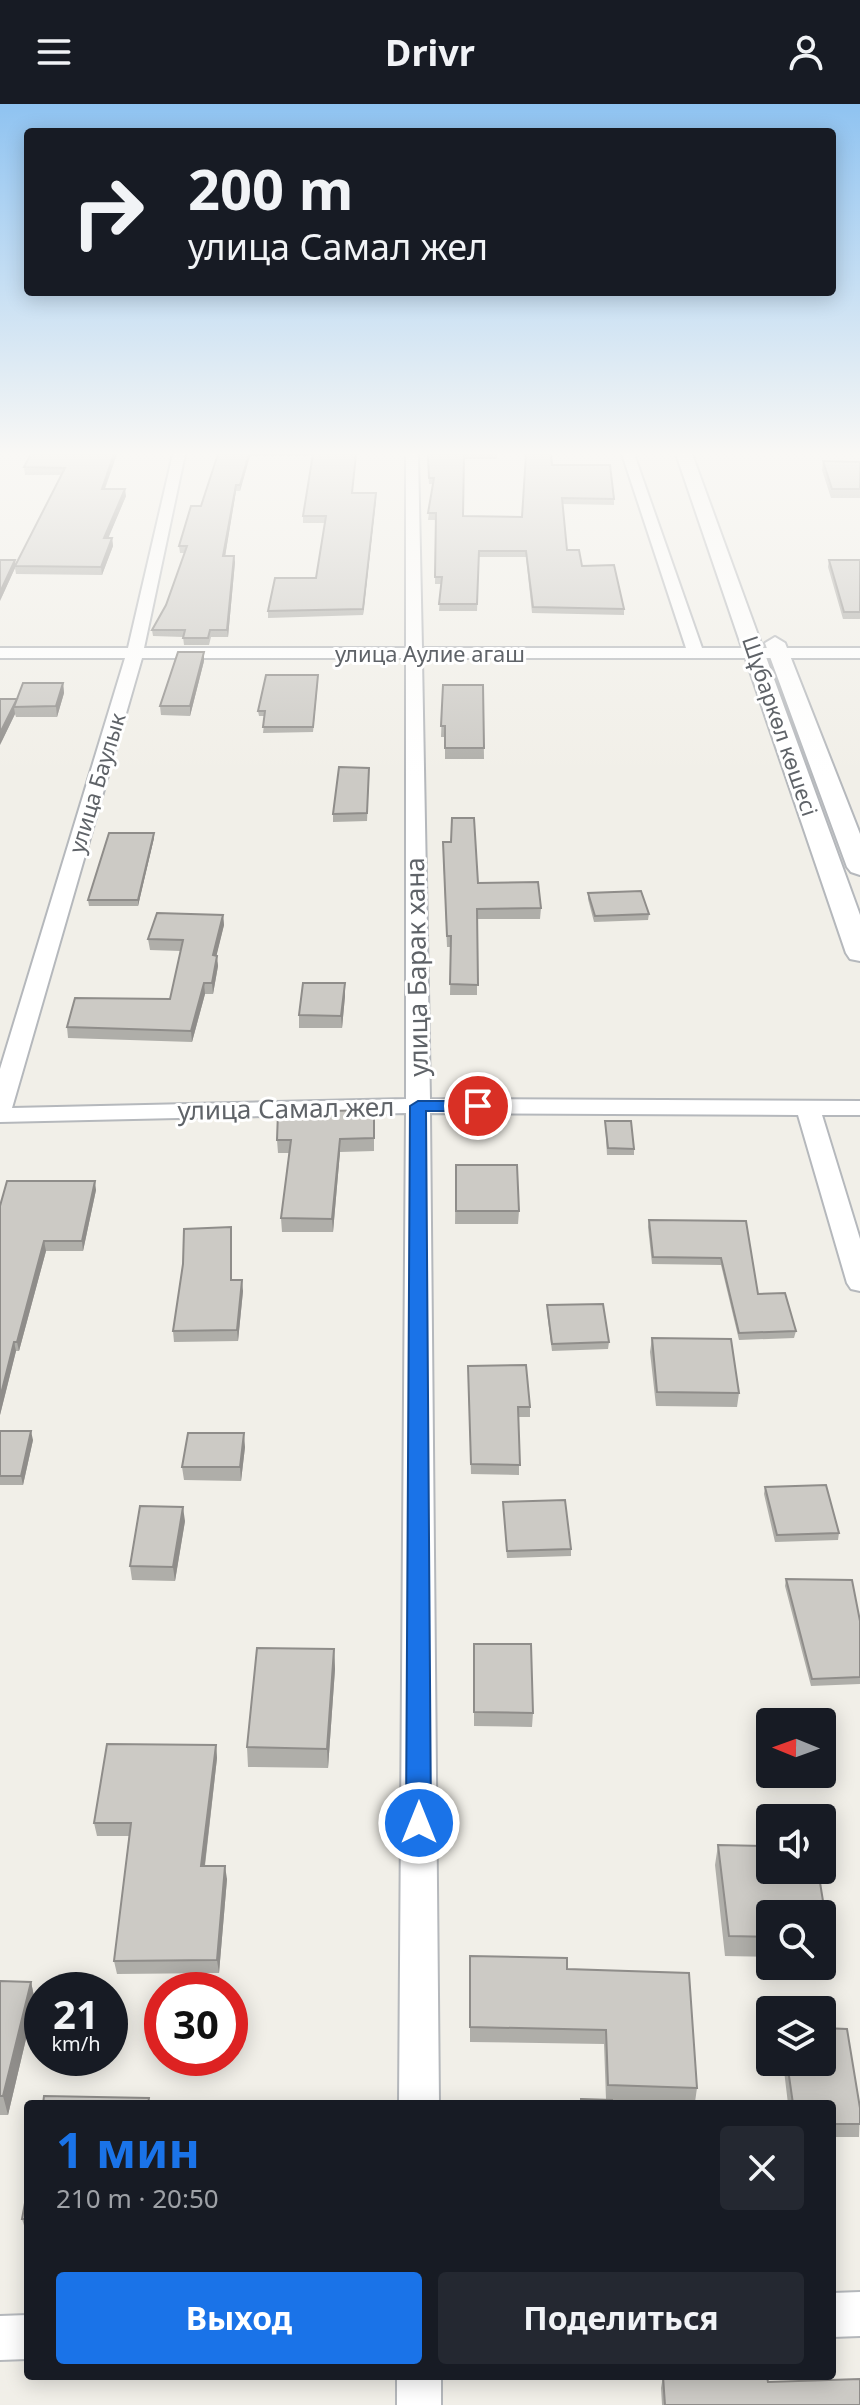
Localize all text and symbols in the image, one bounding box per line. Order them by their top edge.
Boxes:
text: Drivr [385,28,475,77]
icon: menu [32,30,76,74]
icon: person [784,30,828,74]
text: 200 m [188,150,353,226]
icon: right [56,160,160,264]
text: улица Самал жел [188,222,488,271]
street label: Шұбаркөл көшесі [736,632,826,820]
street label: улица Аулие агаш [335,638,525,668]
street label: улица Баулык [60,709,132,856]
street label: улица Барак хана [396,857,436,1077]
pin [444,1072,512,1140]
icon: arrive [456,1084,500,1128]
street label: улица Самал жел [177,1088,395,1128]
north arrow [756,1708,836,1788]
map controls [756,1708,836,2076]
position arrow [377,1781,461,1865]
button: sound [756,1804,836,1884]
button: search [756,1900,836,1980]
speed limit sign: 30 [144,1972,248,2076]
text: 21 [53,1986,99,2041]
button: layers [756,1996,836,2076]
text: km/h [51,2030,101,2057]
text: 1 мин [56,2117,200,2182]
button: close [720,2126,804,2210]
text: 210 m · 20:50 [56,2180,219,2216]
button: Выход [56,2272,422,2364]
button: Поделиться [438,2272,804,2364]

